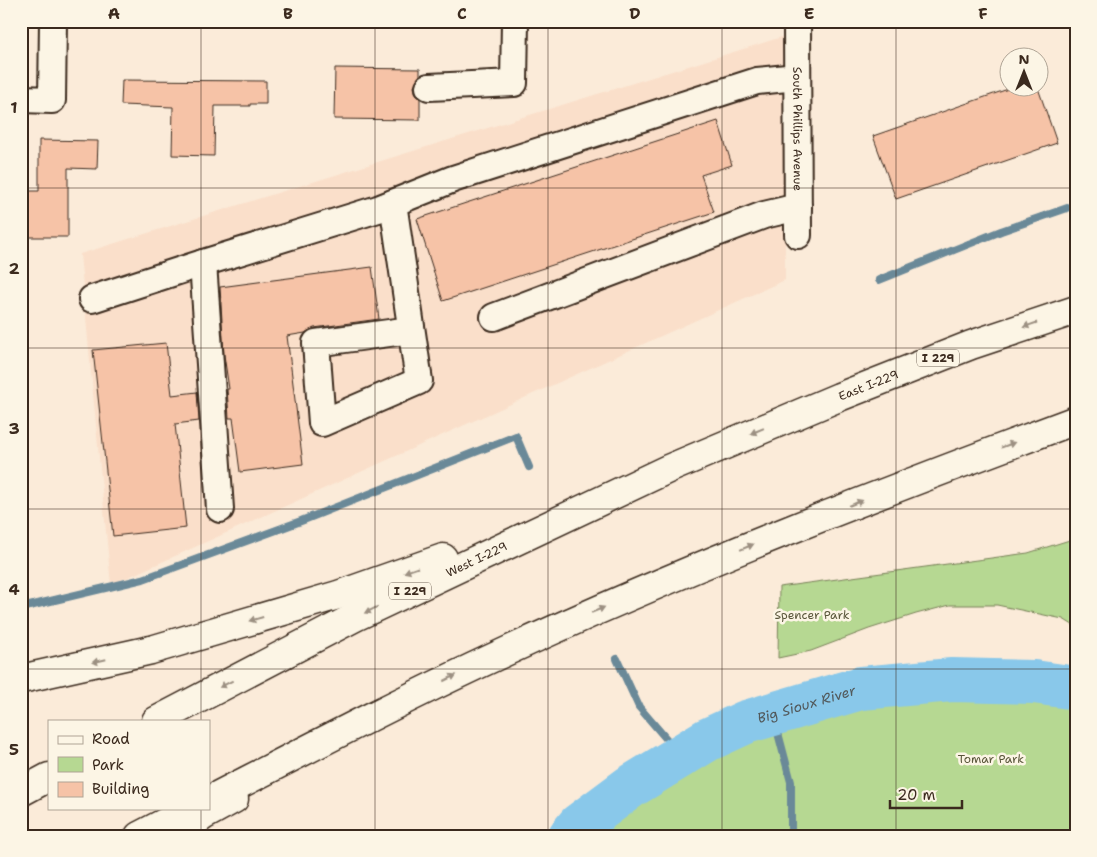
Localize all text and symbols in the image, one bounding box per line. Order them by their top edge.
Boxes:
text: A [108,3,120,24]
text: B [283,3,293,24]
text: C [457,3,467,24]
text: D [629,3,641,24]
text: E [804,3,814,24]
text: F [978,3,988,24]
north arrow [1000,48,1050,98]
text: N [1018,50,1030,68]
street label: South Phillips Avenue [789,67,806,191]
text: 1 [10,97,18,118]
text: 2 [8,258,20,279]
one-way arrow [1022,322,1037,329]
road number: I 229 [917,349,959,366]
street label: East I-229 [836,366,901,404]
text: 3 [8,418,20,439]
one-way arrow [749,427,764,435]
one-way arrow [1001,441,1016,449]
one-way arrow [849,499,864,507]
street label: West I-229 [443,538,510,581]
one-way arrow [740,543,755,551]
one-way arrow [403,567,418,574]
text: 4 [8,579,20,600]
road number: I 229 [389,582,431,600]
one-way arrow [364,606,378,614]
one-way arrow [591,606,605,614]
park label: Spencer Park [774,607,850,623]
one-way arrow [248,615,263,623]
one-way arrow [92,657,107,665]
one-way arrow [443,674,457,682]
one-way arrow [219,680,234,688]
water label: Big Sioux River [755,681,858,727]
legend [48,720,210,810]
text: Road [92,729,130,749]
text: 5 [9,739,19,760]
park label: Tomar Park [958,751,1024,767]
text: Park [92,755,124,775]
scale bar [890,777,962,809]
text: Building [92,779,149,799]
text: 20 m [897,785,936,805]

